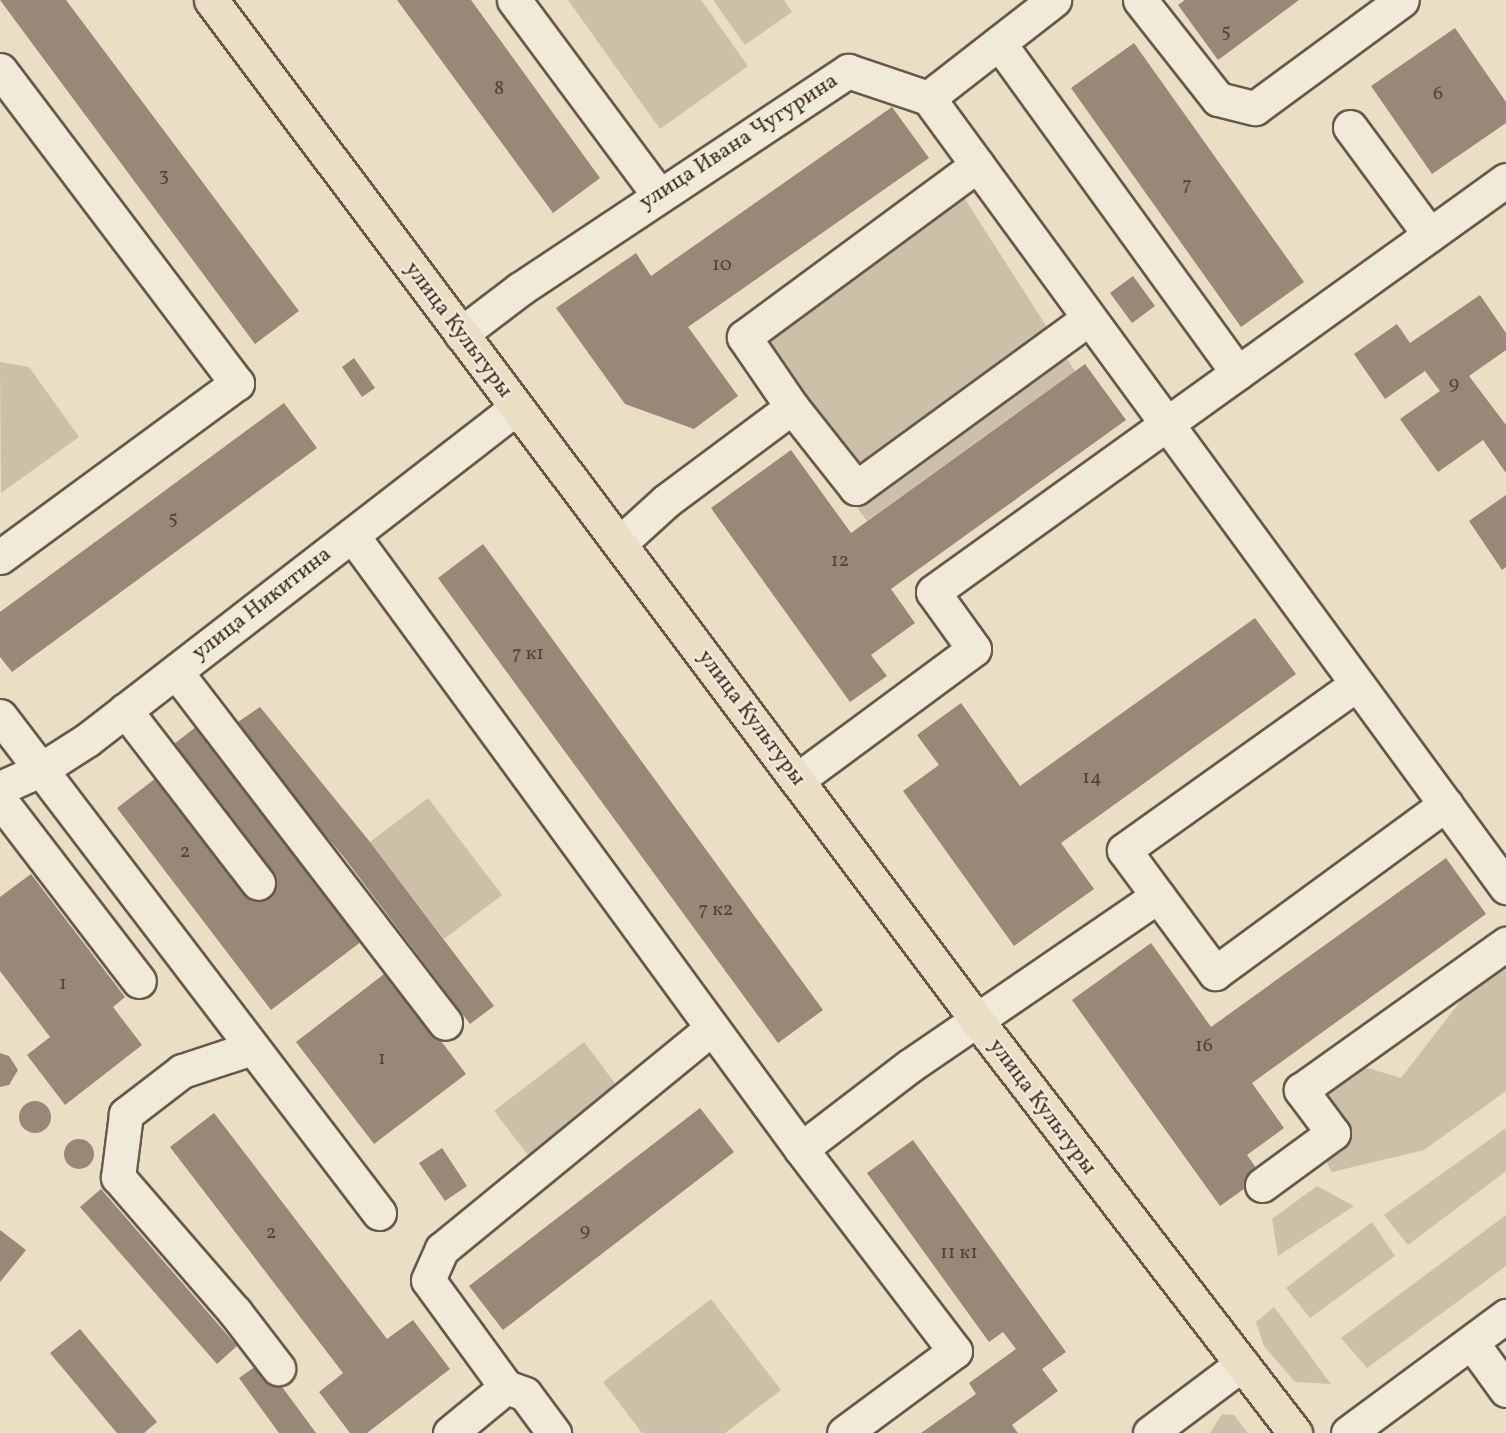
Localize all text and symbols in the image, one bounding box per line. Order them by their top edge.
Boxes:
house number: 5 [1221,20,1231,44]
street label: улица Ивана Чугурина [635,68,843,216]
house number: 8 [494,77,504,101]
house number: 6 [1433,82,1443,106]
house number: 3 [159,164,169,188]
house number: 7 [1182,173,1192,197]
house number: 10 [712,253,732,277]
street label: улица Культуры [398,257,518,403]
house number: 9 [1449,372,1459,396]
house number: 5 [168,507,178,531]
street label: улица Никитина [187,541,337,667]
house number: 12 [831,549,849,573]
house number: 7 к1 [512,642,544,666]
street label: улица Культуры [691,645,811,791]
house number: 14 [1082,766,1102,790]
house number: 2 [180,840,190,864]
house number: 7 к2 [698,898,734,922]
house number: 1 [59,972,67,996]
street label: улица Культуры [982,1034,1102,1180]
house number: 16 [1195,1034,1213,1058]
house number: 1 [378,1047,386,1071]
house number: 9 [580,1219,590,1243]
house number: 2 [266,1221,276,1245]
house number: 11 к1 [940,1241,978,1265]

